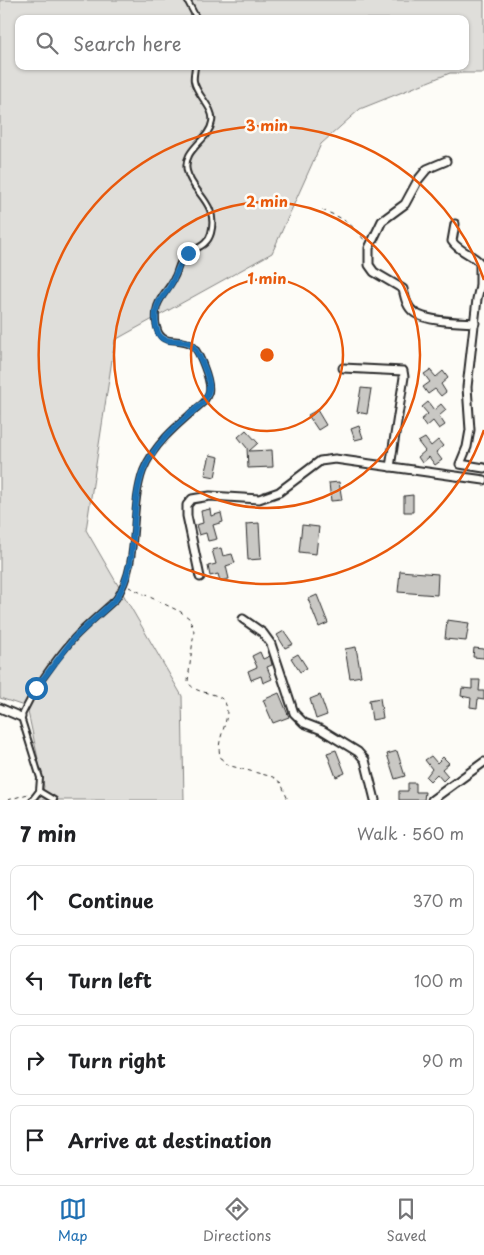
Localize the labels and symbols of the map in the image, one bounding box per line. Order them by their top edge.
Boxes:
text: 3 min [246,113,288,136]
text: 2 min [246,189,288,212]
route end [177,242,200,265]
text: 1 min [248,266,286,289]
centre of rings [258,346,276,364]
route start [25,677,48,700]

